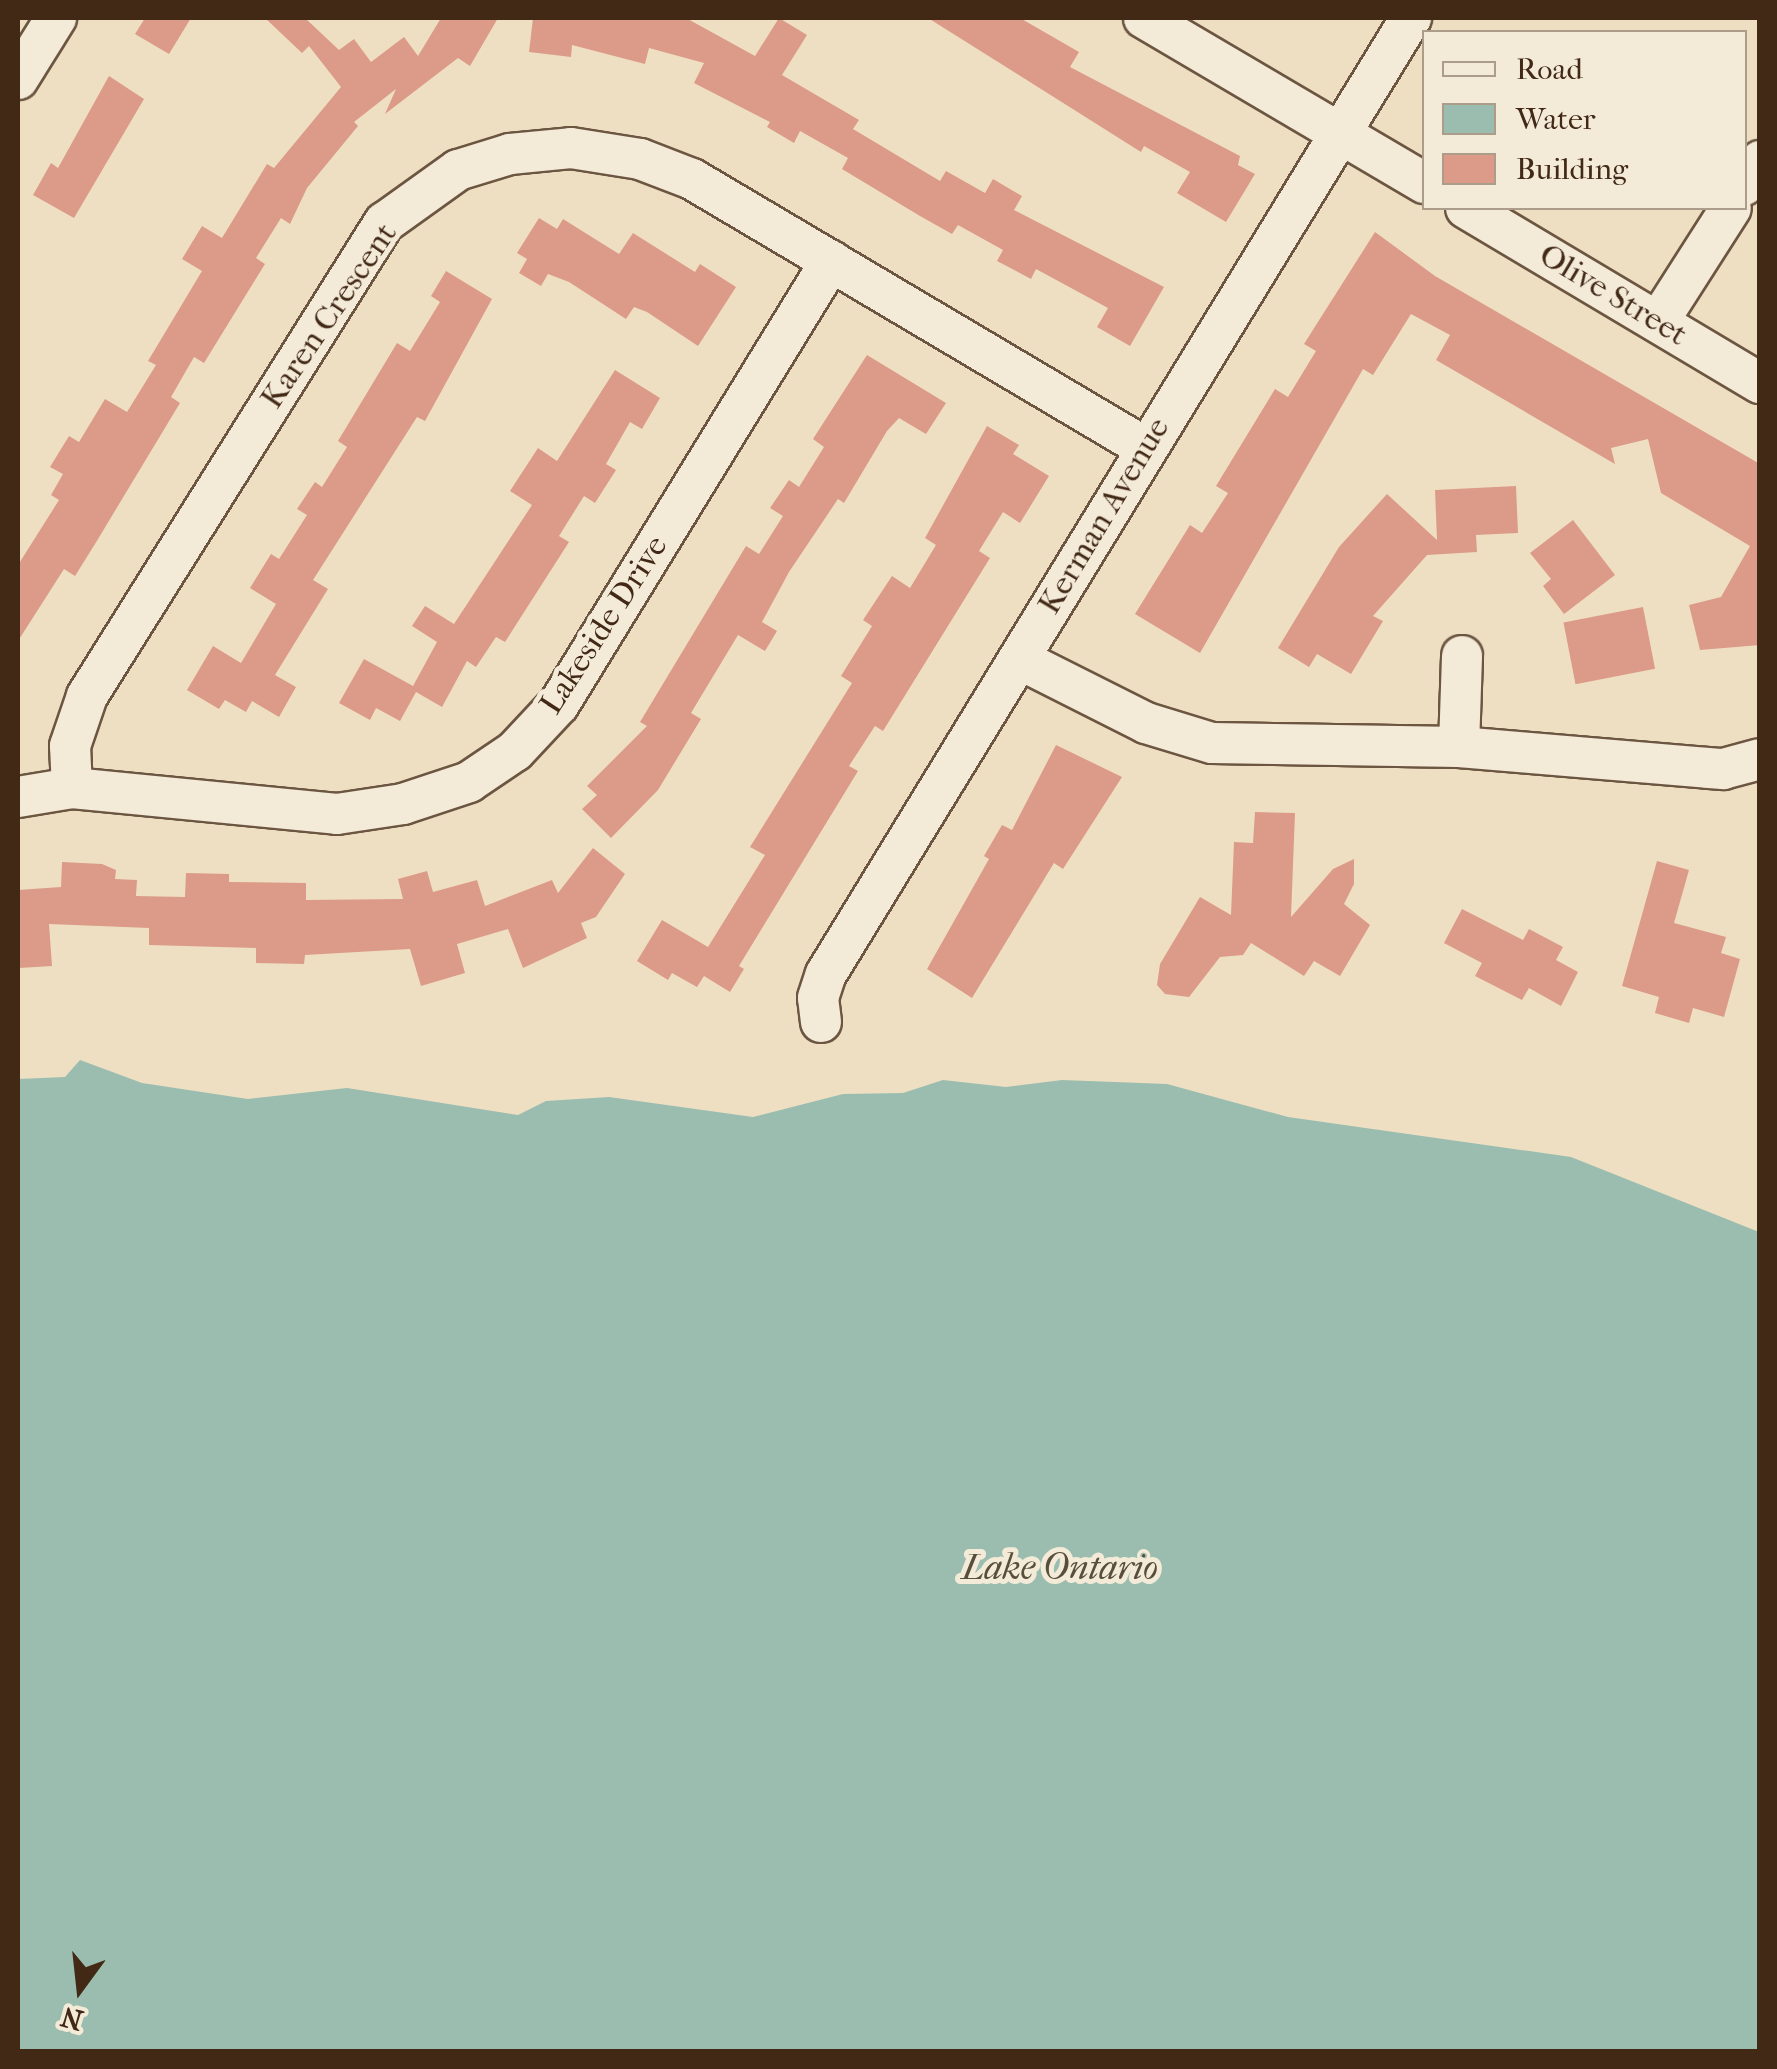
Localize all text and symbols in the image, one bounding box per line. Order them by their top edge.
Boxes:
legend [1422,30,1747,210]
text: Road [1516,52,1583,87]
text: Water [1516,102,1596,137]
text: Building [1516,152,1628,187]
street label: Karen Crescent [253,216,405,416]
street label: Olive Street [1532,236,1694,354]
street label: Kerman Avenue [1030,411,1178,621]
street label: Lakeside Drive [532,528,676,722]
water label: Lake Ontario [962,1547,1158,1589]
north arrow [30,1939,130,2039]
text: N [58,2000,87,2037]

